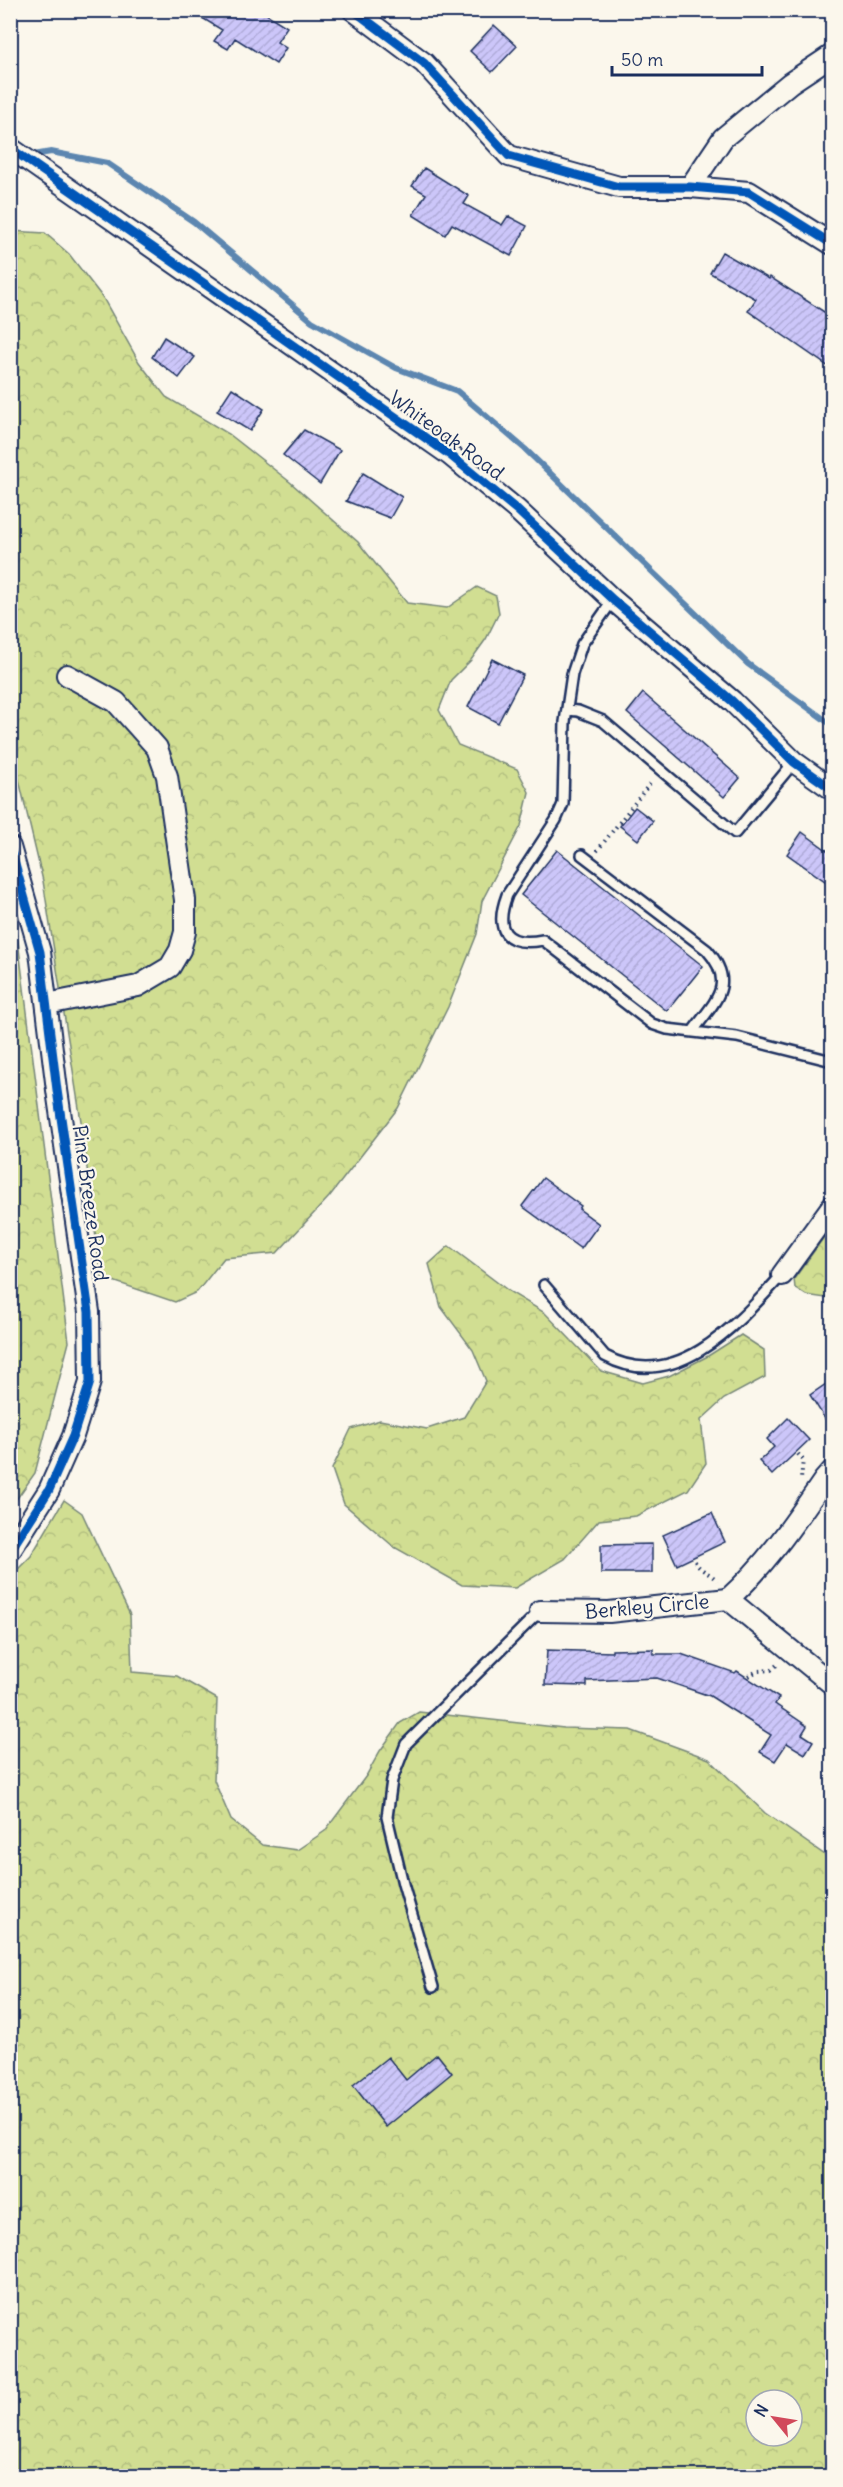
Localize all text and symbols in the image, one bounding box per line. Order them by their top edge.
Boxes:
scale bar [612,39,762,77]
text: 50 m [621,48,663,71]
street label: Whiteoak Road [385,385,510,485]
street label: Pine Breeze Road [68,1123,114,1283]
street label: Berkley Circle [584,1588,710,1624]
north arrow [744,2388,804,2448]
text: N [750,2401,772,2420]

